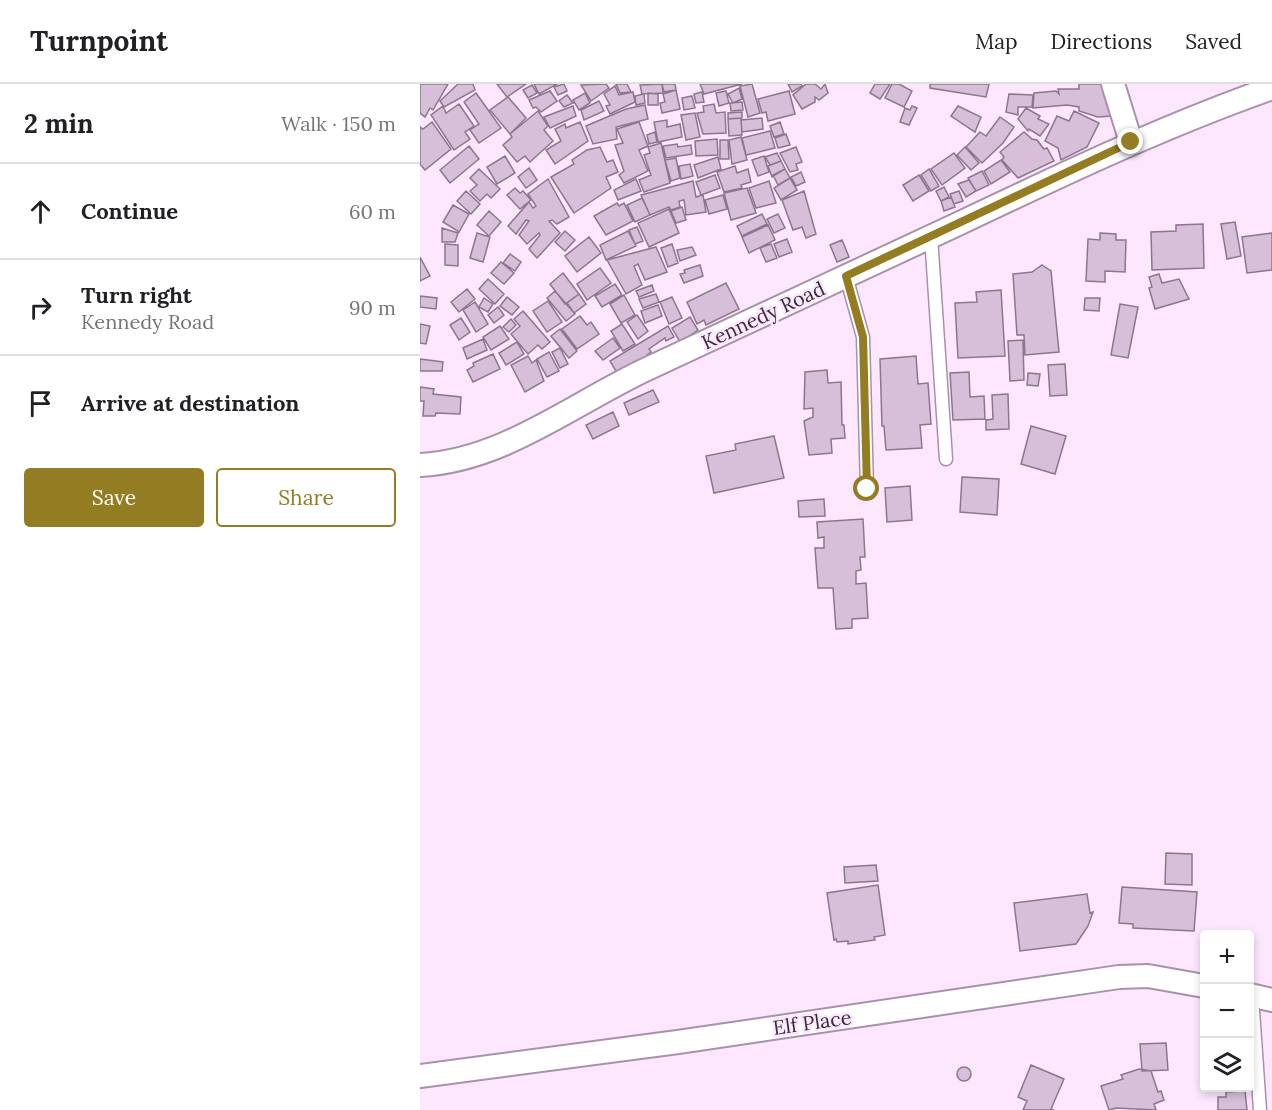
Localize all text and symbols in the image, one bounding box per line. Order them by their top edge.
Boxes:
text: Turnpoint [30,23,168,59]
text: Map [975,28,1018,55]
text: Directions [1051,28,1152,55]
text: Saved [1185,28,1242,55]
text: 2 min [24,107,94,140]
text: Walk · 150 m [281,111,396,136]
route end [1117,128,1143,154]
icon: ahead [24,195,57,228]
text: Continue [81,197,178,225]
text: 60 m [349,199,396,224]
street label: Kennedy Road [697,275,829,354]
text: Turn right [81,281,192,309]
icon: right [24,291,57,324]
text: 90 m [349,295,396,320]
text: Kennedy Road [81,309,214,334]
icon: arrive [24,387,57,420]
text: Arrive at destination [81,389,299,417]
button: Save [24,468,204,527]
button: Share [216,468,396,527]
route start [853,475,879,501]
map controls [1200,930,1254,1092]
button: + [1200,930,1254,984]
button: − [1200,984,1254,1038]
street label: Elf Place [771,1004,853,1040]
button: layers [1200,1038,1254,1092]

